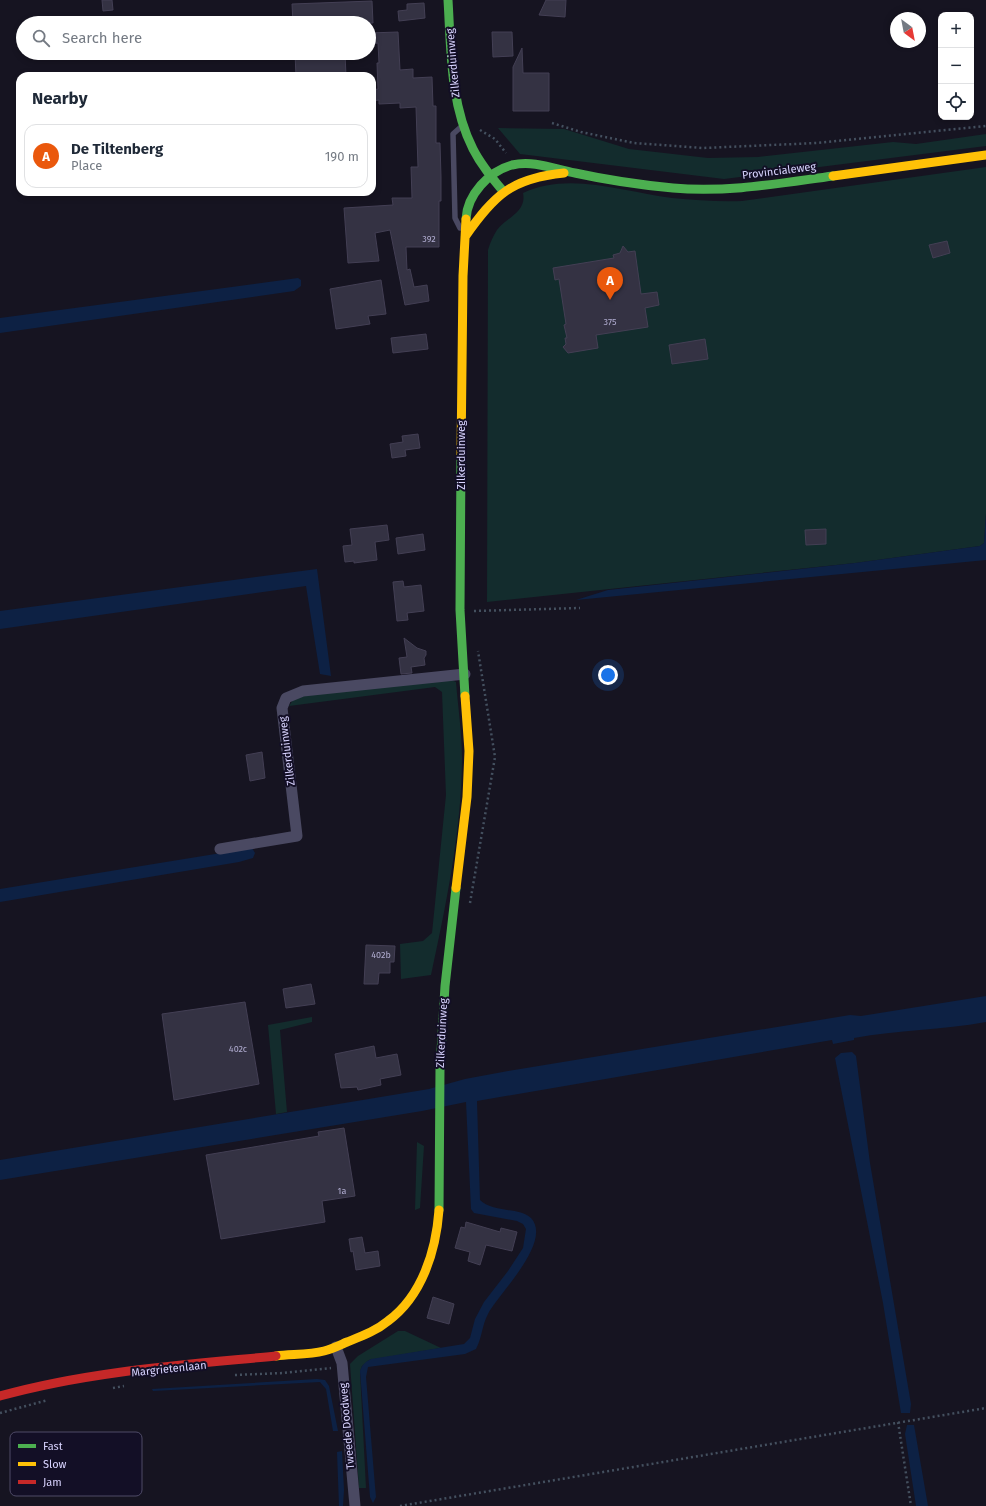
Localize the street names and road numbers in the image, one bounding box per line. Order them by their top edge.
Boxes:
street label: Zilkerduinweg [443,27,463,98]
street label: Provincialeweg [741,160,817,182]
street label: Zilkerduinweg [455,420,468,490]
street label: Zilkerduinweg [276,715,298,786]
street label: Zilkerduinweg [434,998,450,1068]
street label: Margrietenlaan [131,1359,207,1379]
street label: Tweede Doodweg [337,1382,357,1470]

